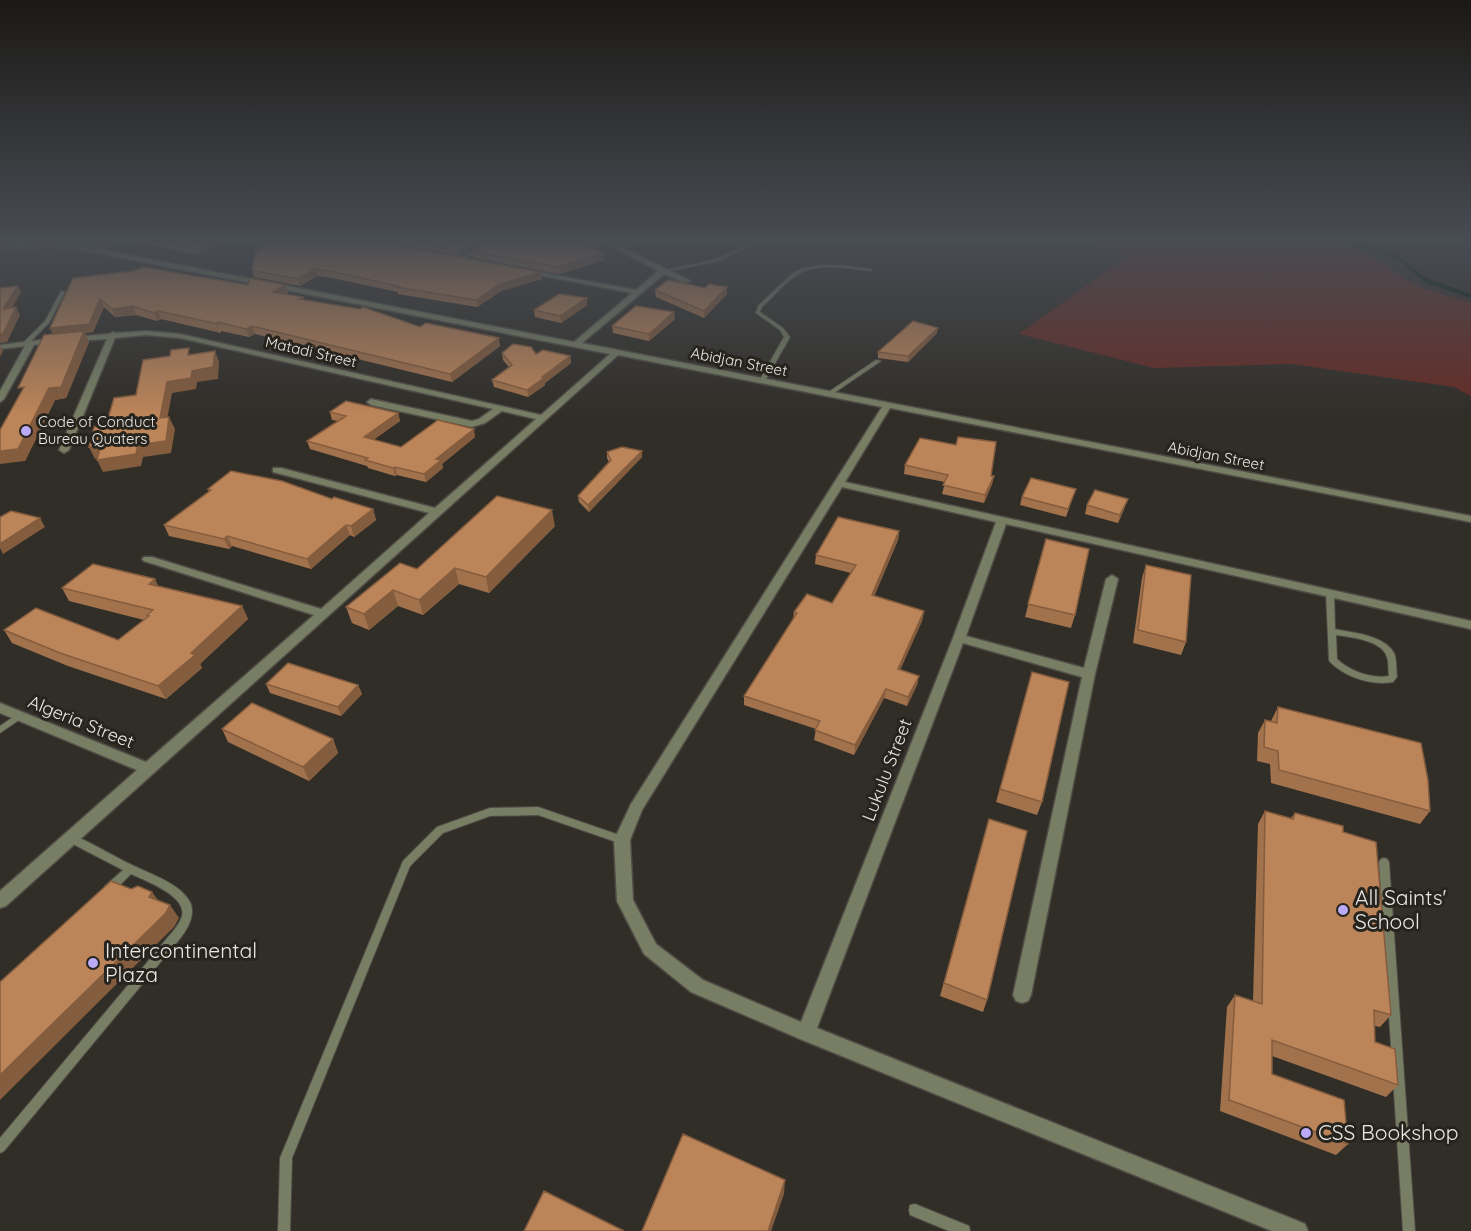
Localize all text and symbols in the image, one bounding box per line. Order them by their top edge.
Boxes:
street label: Matadi Street [264,332,359,371]
street label: Abidjan Street [689,343,789,380]
place label: Code of Conduct Bureau Quaters [38,412,155,448]
marker: Code of Conduct Bureau Quaters [19,424,33,438]
street label: Abidjan Street [1166,437,1266,474]
street label: Algeria Street [25,690,138,753]
street label: Lukulu Street [856,715,917,824]
place label: All Saints' School [1355,884,1447,934]
marker: All Saints' School [1336,903,1350,917]
place label: Intercontinental Plaza [105,937,257,987]
marker: Intercontinental Plaza [86,956,100,970]
place label: CSS Bookshop [1318,1119,1458,1145]
marker: CSS Bookshop [1299,1126,1313,1140]

